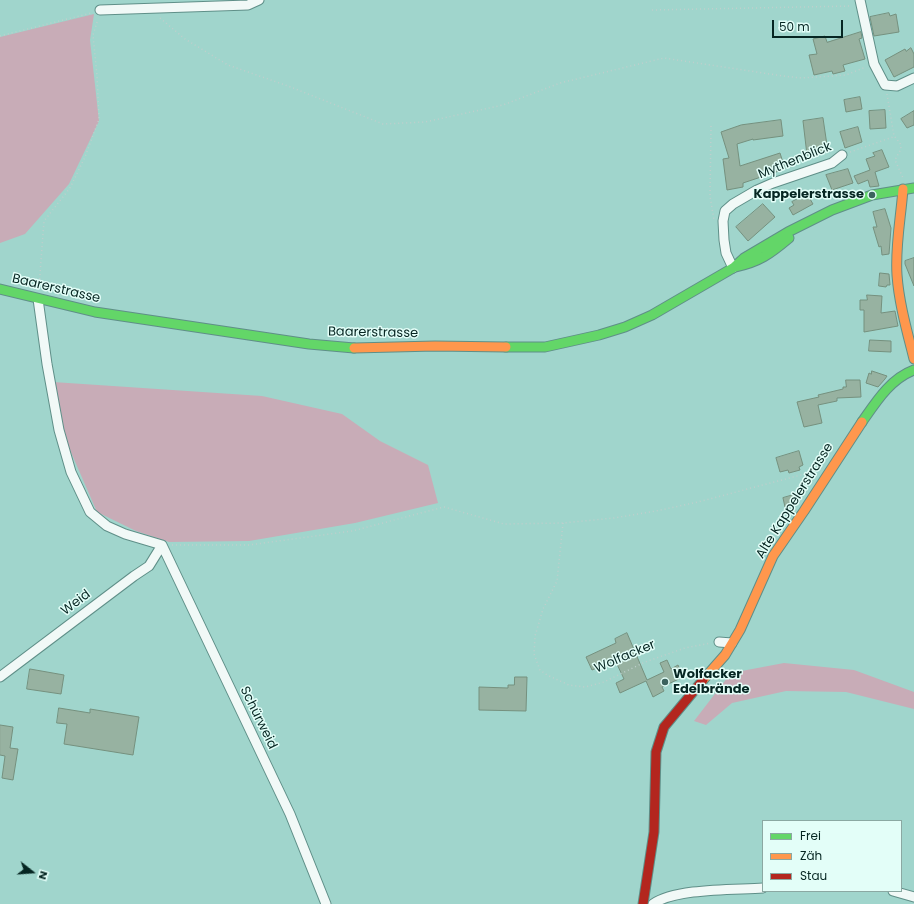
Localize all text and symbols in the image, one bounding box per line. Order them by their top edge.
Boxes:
scale bar [774,12,845,38]
text: 50 m [779,18,810,35]
street label: Mythenblick [756,139,834,183]
place label: Kappelerstrasse [754,187,864,203]
marker: Kappelerstrasse [867,190,877,200]
street label: Baarerstrasse [10,271,102,307]
street label: Baarerstrasse [328,324,418,342]
street label: Alte Kappelerstrasse [753,440,837,562]
street label: Weid [58,587,94,619]
street label: Wolfacker [592,637,658,677]
place label: Wolfacker Edelbrände [673,667,750,698]
marker: Wolfacker Edelbrände [660,677,670,687]
street label: Schürweid [236,684,280,752]
legend [762,820,902,892]
text: Frei [800,827,821,844]
text: Zäh [800,847,822,864]
north arrow [12,852,52,892]
text: Stau [800,867,827,884]
text: N [35,869,52,882]

